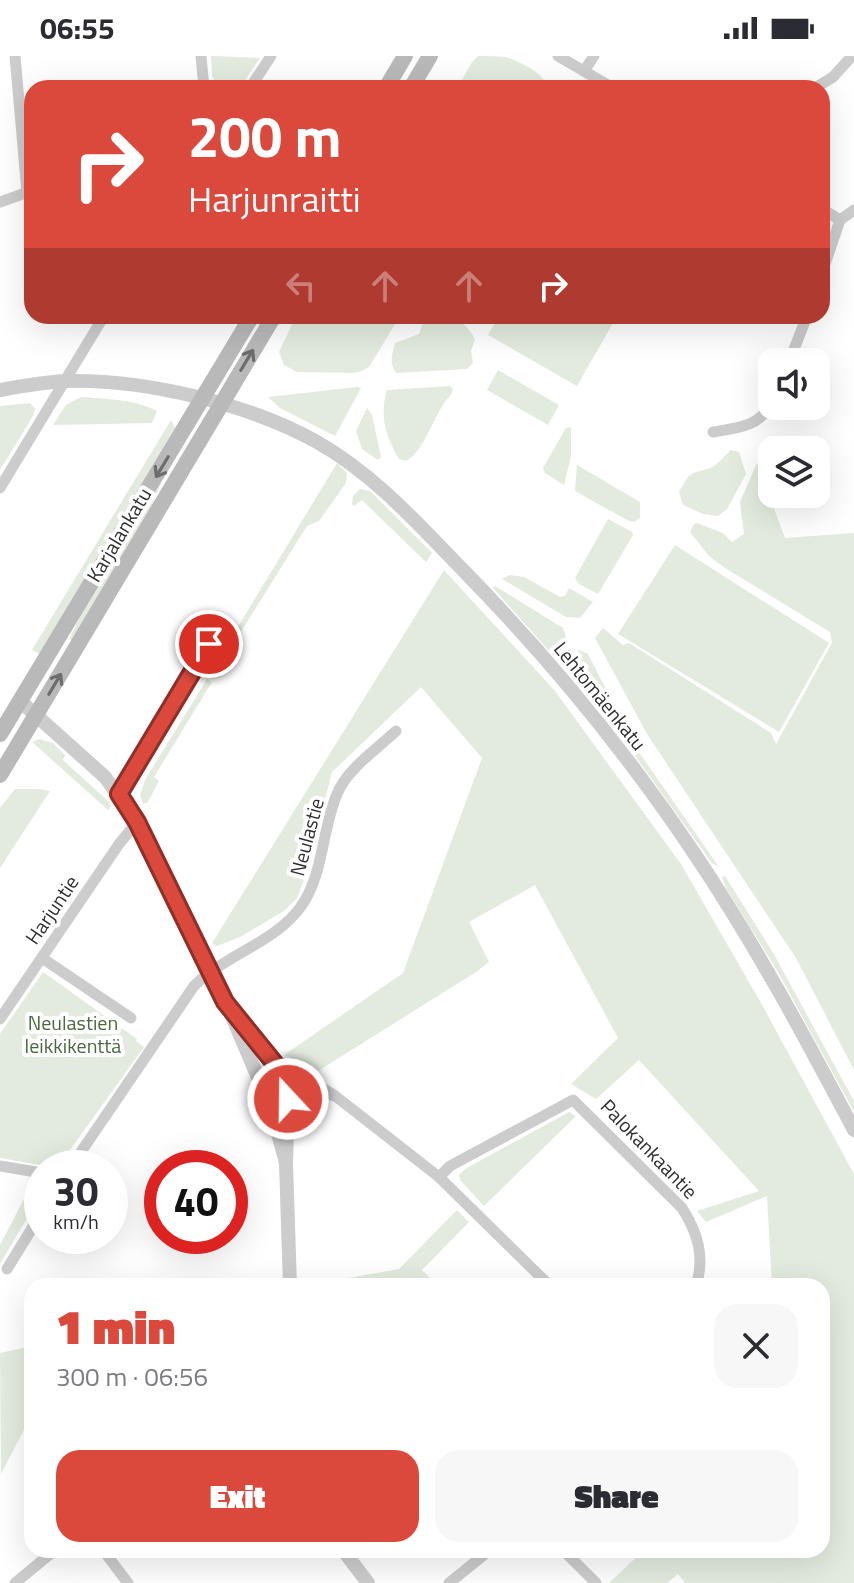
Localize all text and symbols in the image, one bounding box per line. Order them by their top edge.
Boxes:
text: 06:55 [40,5,115,51]
text: 200 m [188,94,341,179]
icon: right [56,112,160,216]
text: Harjunraitti [188,171,361,226]
icon: left [279,264,323,308]
icon: ahead [363,264,407,308]
icon: ahead [447,264,491,308]
icon: right [531,264,575,308]
map controls [758,348,830,508]
button: sound [758,348,830,420]
one-way arrow [239,349,255,372]
button: layers [758,436,830,508]
one-way arrow [154,455,170,478]
street label: Karjalankatu [78,482,159,588]
pin [175,610,243,678]
icon: arrive [187,622,231,666]
street label: Lehtomäenkatu [547,634,654,757]
one-way arrow [47,673,63,696]
street label: Neulastie [281,794,332,879]
street label: Harjuntie [17,869,86,951]
park label: Neulastien leikkikenttä [25,1007,121,1061]
position arrow [246,1057,330,1141]
street label: Palokankaantie [593,1091,705,1206]
speed limit sign: 40 [144,1150,248,1254]
text: 30 [54,1161,98,1222]
text: km/h [53,1206,99,1237]
text: 1 min [56,1290,175,1363]
button: close [714,1304,798,1388]
text: 300 m · 06:56 [56,1357,208,1396]
button: Exit [56,1450,419,1542]
button: Share [435,1450,798,1542]

